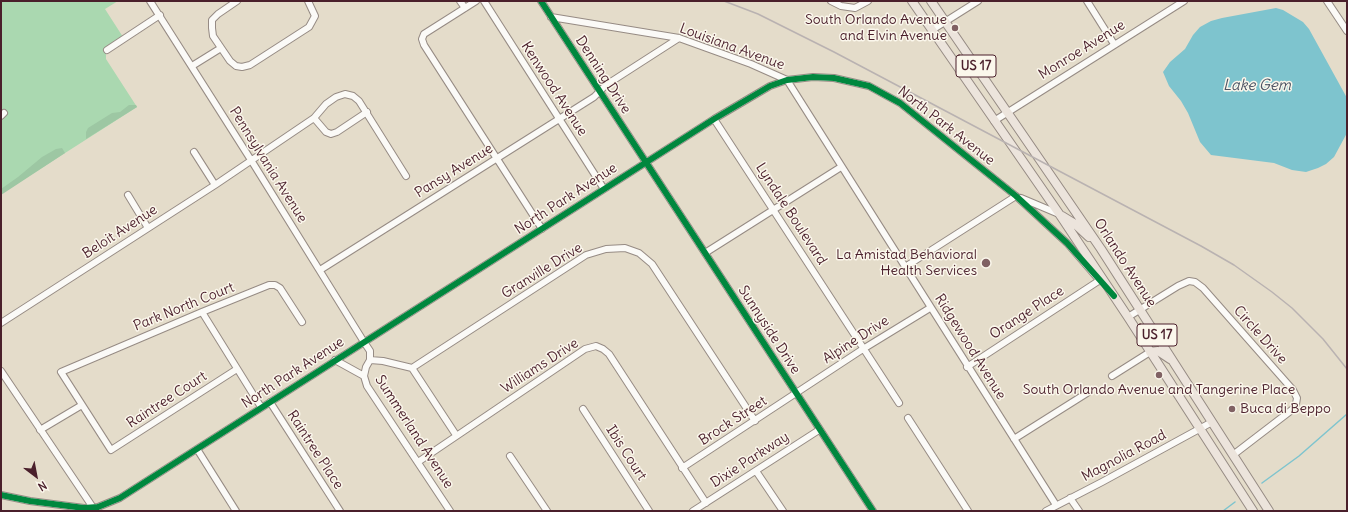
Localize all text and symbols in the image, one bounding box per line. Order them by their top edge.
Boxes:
place label: South Orlando Avenue and Elvin Avenue [805,12,947,44]
street label: Monroe Avenue [1036,17,1128,83]
street label: Louisiana Avenue [677,20,787,74]
marker: South Orlando Avenue and Elvin Avenue [950,23,960,33]
street label: Denning Drive [572,33,634,117]
street label: Kenwood Avenue [517,39,591,139]
road number: US 17 [956,55,996,77]
water label: Lake Gem [1223,77,1291,95]
street label: North Park Avenue [894,83,998,169]
street label: Pennsylvania Avenue [226,104,310,226]
street label: Pansy Avenue [412,140,496,202]
street label: North Park Avenue [512,160,620,238]
street label: Lyndale Boulevard [752,160,830,268]
street label: Beloit Avenue [79,202,161,262]
street label: Orlando Avenue [1090,216,1160,310]
street label: Granville Drive [499,240,585,302]
place label: La Amistad Behavioral Health Services [836,247,977,280]
marker: La Amistad Behavioral Health Services [980,257,992,269]
street label: Park North Court [131,279,237,335]
street label: Sunnyside Drive [734,283,804,377]
street label: Orange Place [987,283,1067,343]
street label: Ridgewood Avenue [931,291,1009,403]
street label: Circle Drive [1230,303,1290,367]
street label: Alpine Drive [820,312,892,368]
road number: US 17 [1137,324,1177,346]
street label: North Park Avenue [239,334,347,412]
street label: Williams Drive [498,335,582,397]
street label: Raintree Court [124,368,210,432]
marker: South Orlando Avenue and Tangerine Place [1154,370,1164,380]
street label: Summerland Avenue [371,372,457,492]
place label: South Orlando Avenue and Tangerine Place [1023,382,1295,398]
street label: Brock Street [696,393,770,449]
place label: Buca di Beppo [1240,401,1331,417]
marker: Buca di Beppo [1227,404,1237,414]
street label: Raintree Place [283,408,347,492]
street label: Ibis Court [602,422,650,484]
street label: Magnolia Road [1079,427,1169,485]
street label: Dixie Parkway [708,429,792,491]
north arrow [16,456,56,496]
text: N [35,478,49,494]

